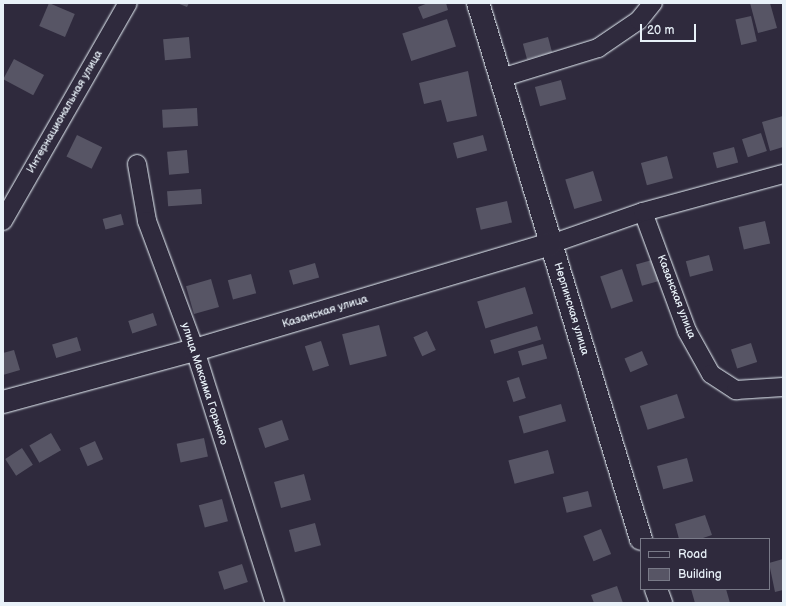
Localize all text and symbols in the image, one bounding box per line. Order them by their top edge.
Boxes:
scale bar [642,16,698,42]
text: 20 m [647,23,674,38]
street label: Интернациональная улица [24,48,106,176]
street label: Казанская улица [654,253,698,341]
street label: Нерпинская улица [551,261,591,357]
street label: Казанская улица [281,293,369,331]
street label: улица Максима Горького [178,321,230,447]
legend [640,538,770,590]
text: Road [678,547,707,562]
text: Building [678,567,722,582]

